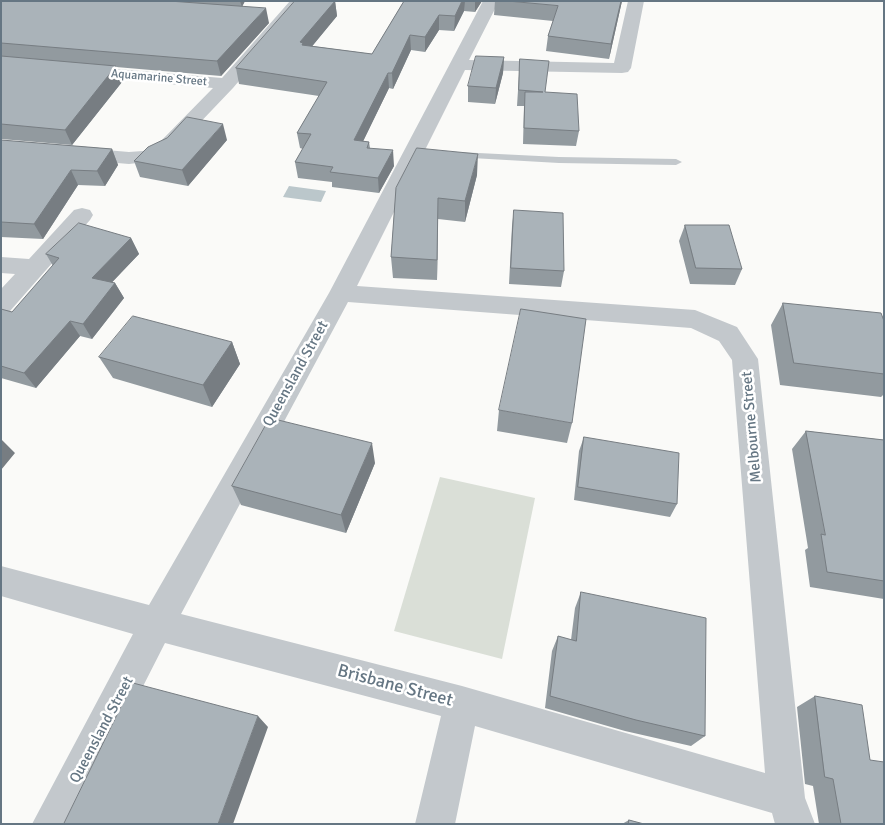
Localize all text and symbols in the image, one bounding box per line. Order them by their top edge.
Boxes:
street label: Aquamarine Street [110,67,208,89]
street label: Queensland Street [259,318,333,430]
street label: Melbourne Street [738,371,766,483]
street label: Brisbane Street [335,660,455,712]
street label: Queensland Street [66,674,138,786]

